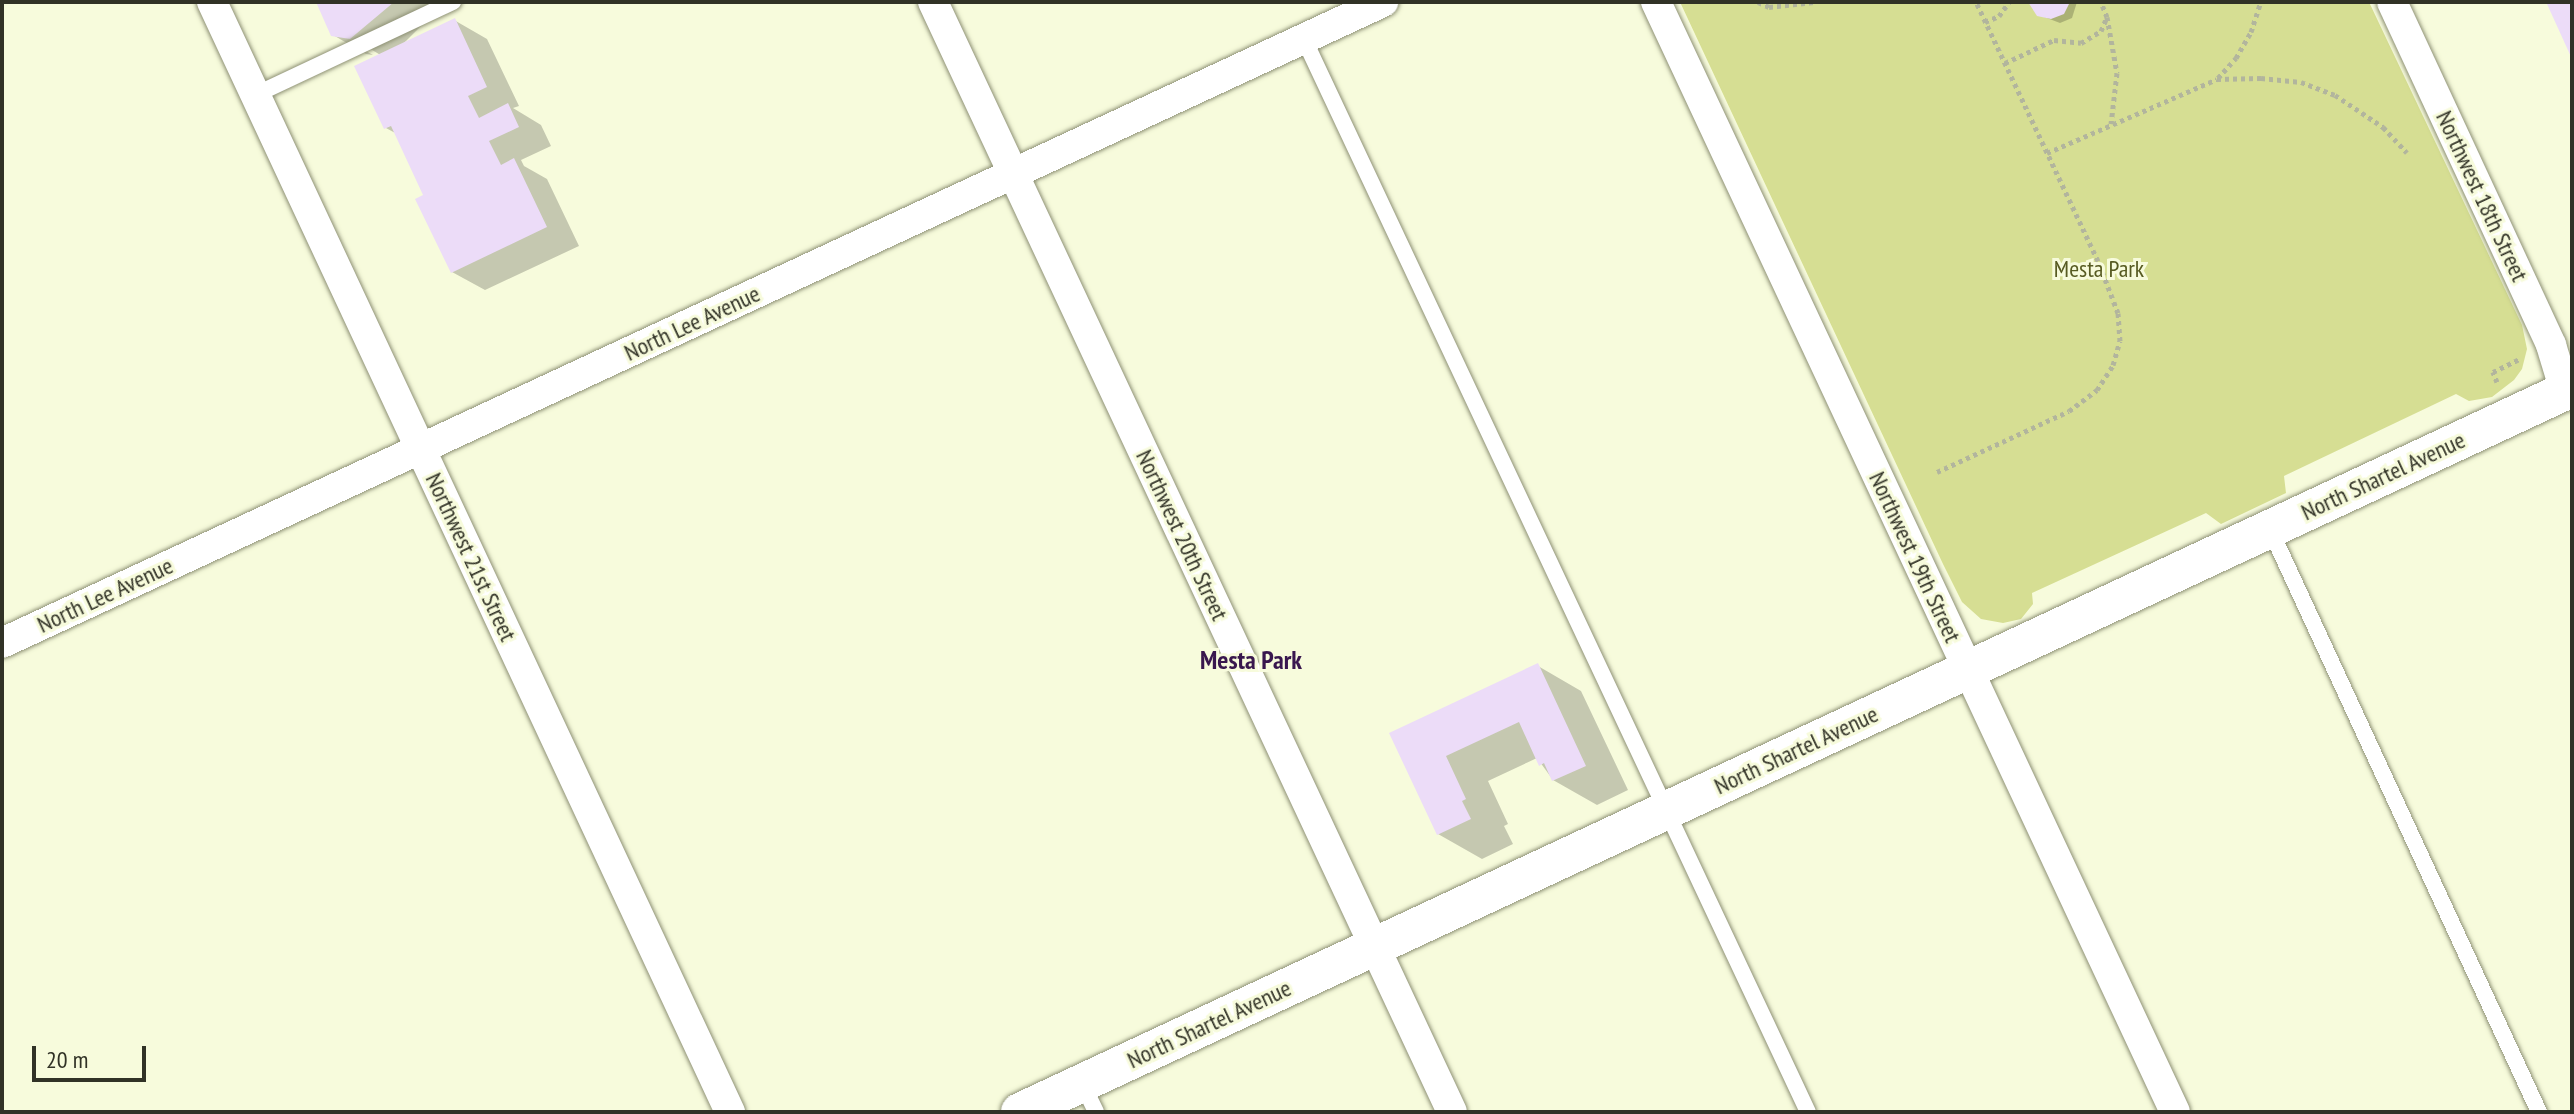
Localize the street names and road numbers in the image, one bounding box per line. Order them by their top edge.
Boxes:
street label: Northwest 18th Street [2430,106,2534,286]
street label: North Lee Avenue [619,279,765,367]
street label: North Shartel Avenue [2296,425,2470,527]
street label: Northwest 20th Street [1130,445,1234,625]
street label: Northwest 19th Street [1863,467,1967,647]
street label: Northwest 21st Street [419,468,523,646]
street label: North Lee Avenue [32,551,178,639]
street label: North Shartel Avenue [1709,699,1883,801]
street label: North Shartel Avenue [1122,973,1296,1075]

